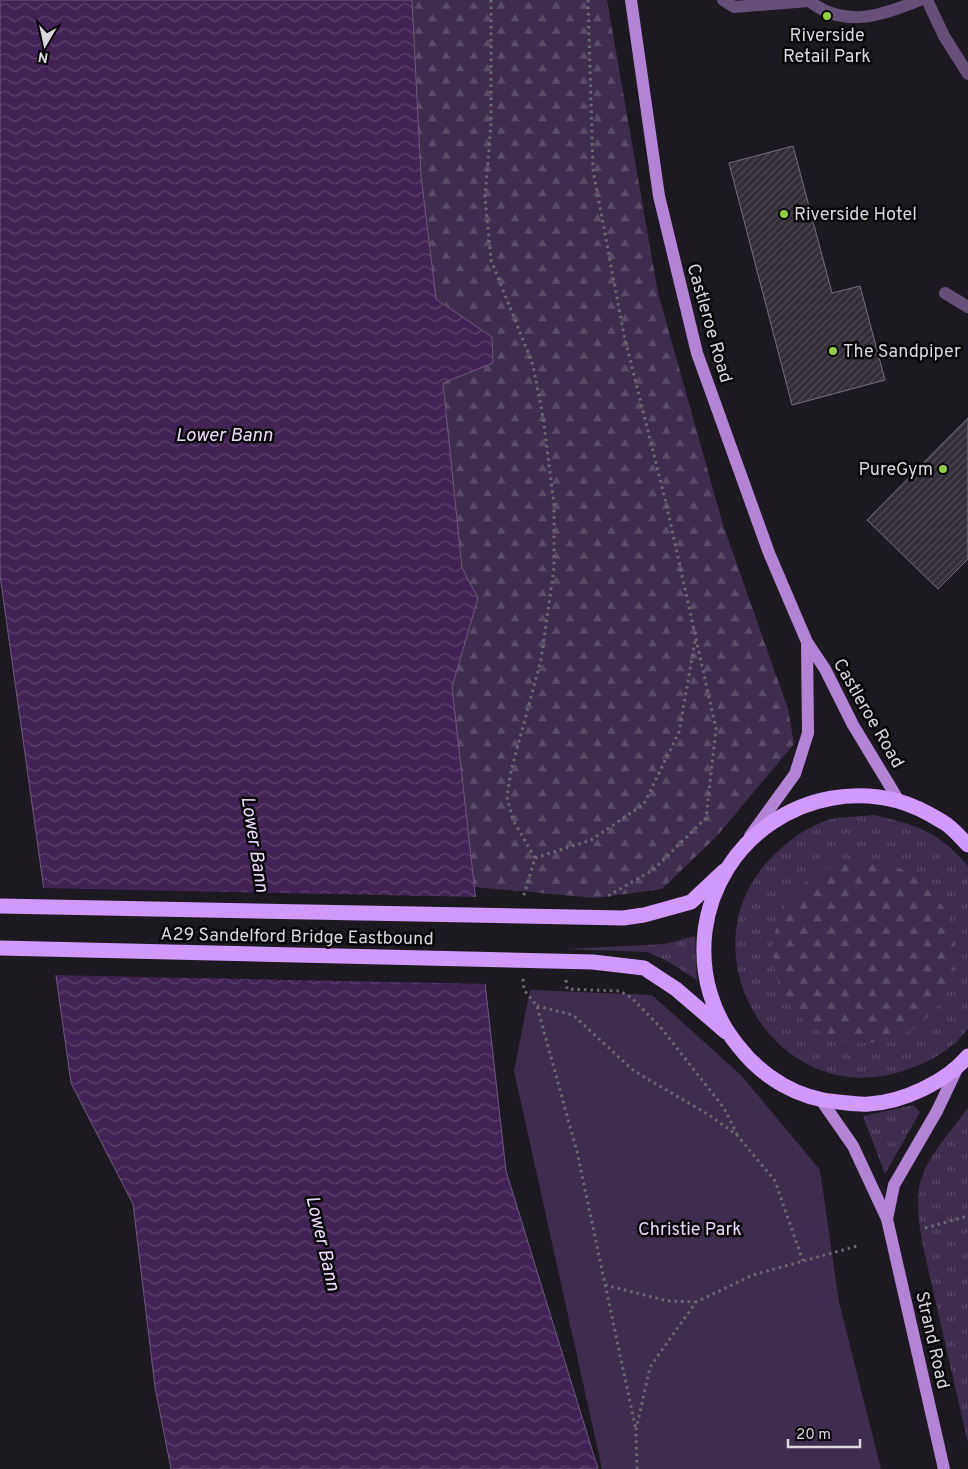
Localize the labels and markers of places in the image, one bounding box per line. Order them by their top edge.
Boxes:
marker: Riverside Retail Park [821,10,833,22]
place label: Riverside Retail Park [783,25,871,69]
place label: Riverside Hotel [794,204,917,227]
marker: Riverside Hotel [778,208,790,220]
place label: The Sandpiper [843,341,961,364]
marker: The Sandpiper [827,345,839,357]
place label: PureGym [859,459,933,482]
marker: PureGym [937,463,949,475]

